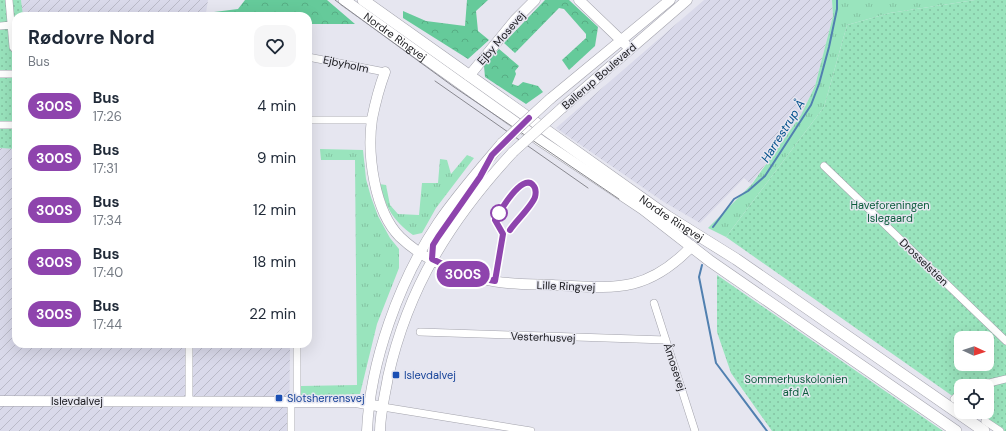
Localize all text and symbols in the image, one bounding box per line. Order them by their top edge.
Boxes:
street label: Ejby Mosevej [474,8,528,68]
street label: Nordre Ringvej [361,9,429,64]
text: Rødovre Nord [28,25,155,50]
button: heart [254,25,296,67]
street label: Ballerup Boulevard [559,40,639,112]
street label: Ejbyholm [322,52,370,76]
text: Bus [28,53,50,70]
text: Bus [93,88,119,108]
text: 4 min [257,96,296,116]
text: 300S [36,97,73,115]
water label: Harrestrup Å [757,97,809,165]
text: 17:26 [93,108,122,125]
text: Bus [93,140,119,160]
text: 9 min [257,148,296,168]
text: 300S [36,149,73,167]
text: 17:31 [93,160,118,177]
text: Bus [93,192,119,212]
street label: Nordre Ringvej [637,192,706,244]
park label: Haveforeningen Islegaard [851,198,929,225]
text: 12 min [253,200,296,220]
text: 300S [36,201,73,219]
unlabelled marker [490,204,508,222]
text: 17:34 [93,212,122,229]
street label: Drosselstien [897,235,951,289]
text: Bus [93,244,119,264]
text: 18 min [253,252,296,272]
text: 300S [36,253,73,271]
line badge: 300S [435,261,491,287]
text: 17:40 [93,264,123,281]
text: 300S [445,265,481,283]
street label: Lille Ringvej [536,278,596,294]
text: Bus [93,296,119,316]
text: 22 min [249,304,296,324]
text: 300S [36,305,73,323]
text: 17:44 [93,316,122,333]
street label: Vesterhusvej [510,329,576,345]
north arrow [954,331,994,371]
map controls [954,331,994,419]
street label: Åmosevej [661,341,689,393]
place label: Islevdalvej [404,368,456,382]
marker: Islevdalvej [391,370,401,380]
park label: Sommerhuskolonien afd A [744,372,848,399]
button: locate [954,379,994,419]
place label: Slotsherrensvej [287,391,365,405]
marker: Slotsherrensvej [274,393,284,403]
street label: Islevdalvej [51,394,103,408]

